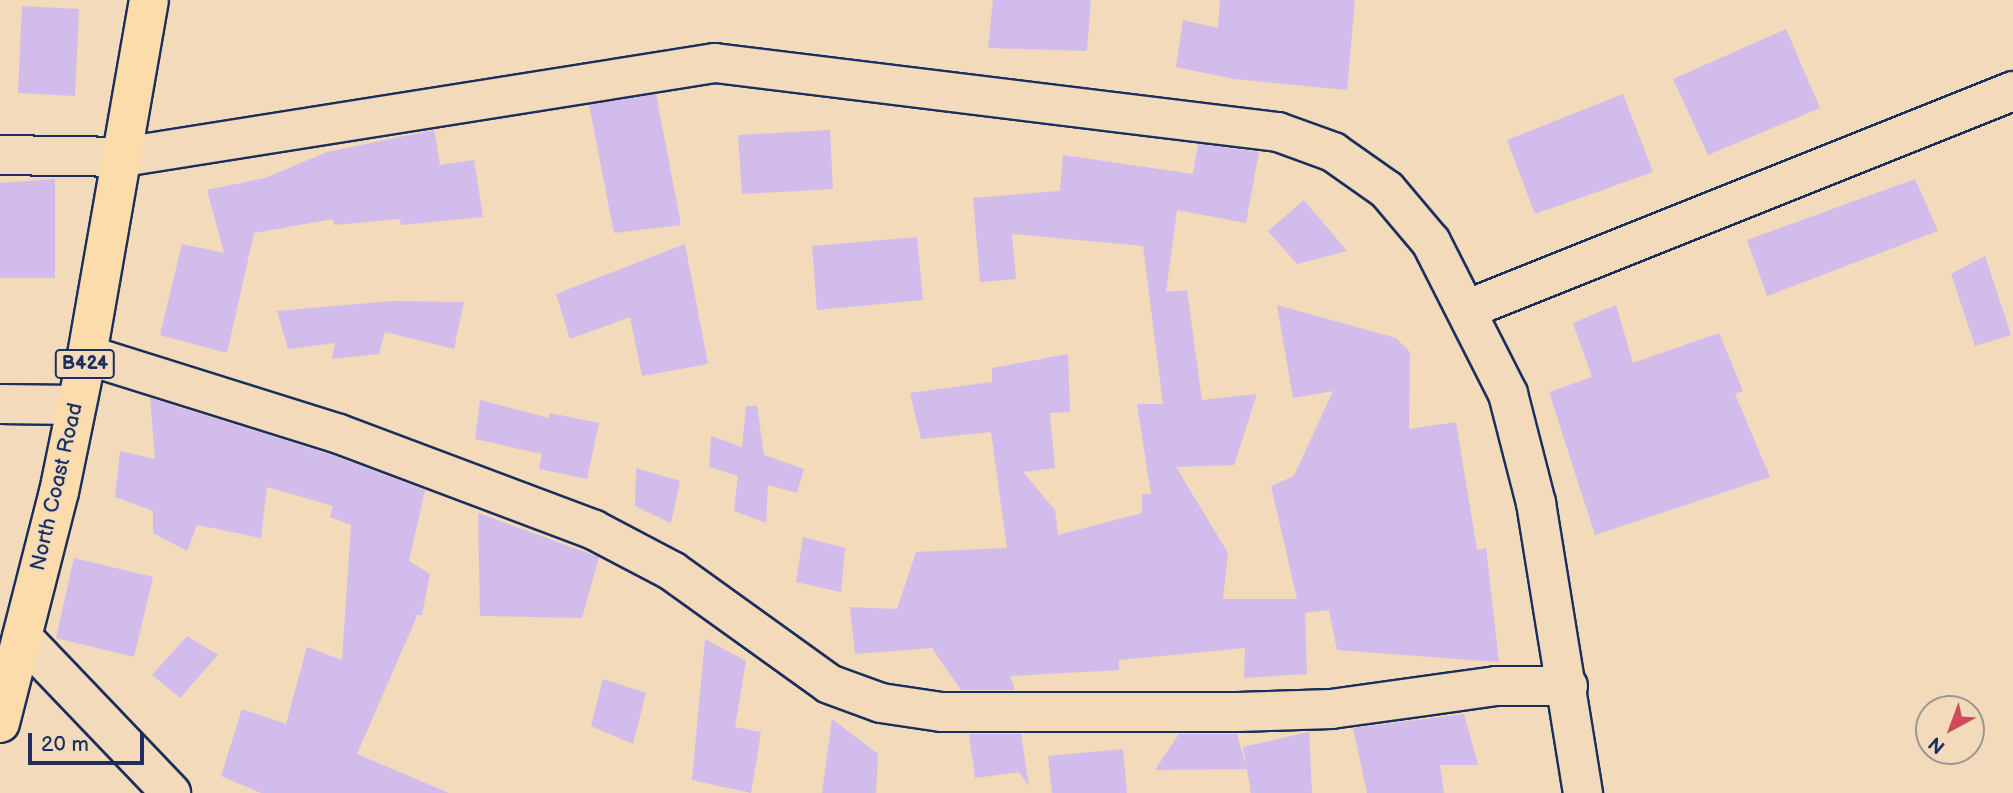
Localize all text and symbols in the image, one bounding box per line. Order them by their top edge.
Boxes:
road number: B424 [54,348,116,380]
street label: North Coast Road [25,401,89,573]
north arrow [1915,695,1985,765]
scale bar [32,720,147,764]
text: N [1924,731,1950,758]
text: 20 m [41,732,89,757]

